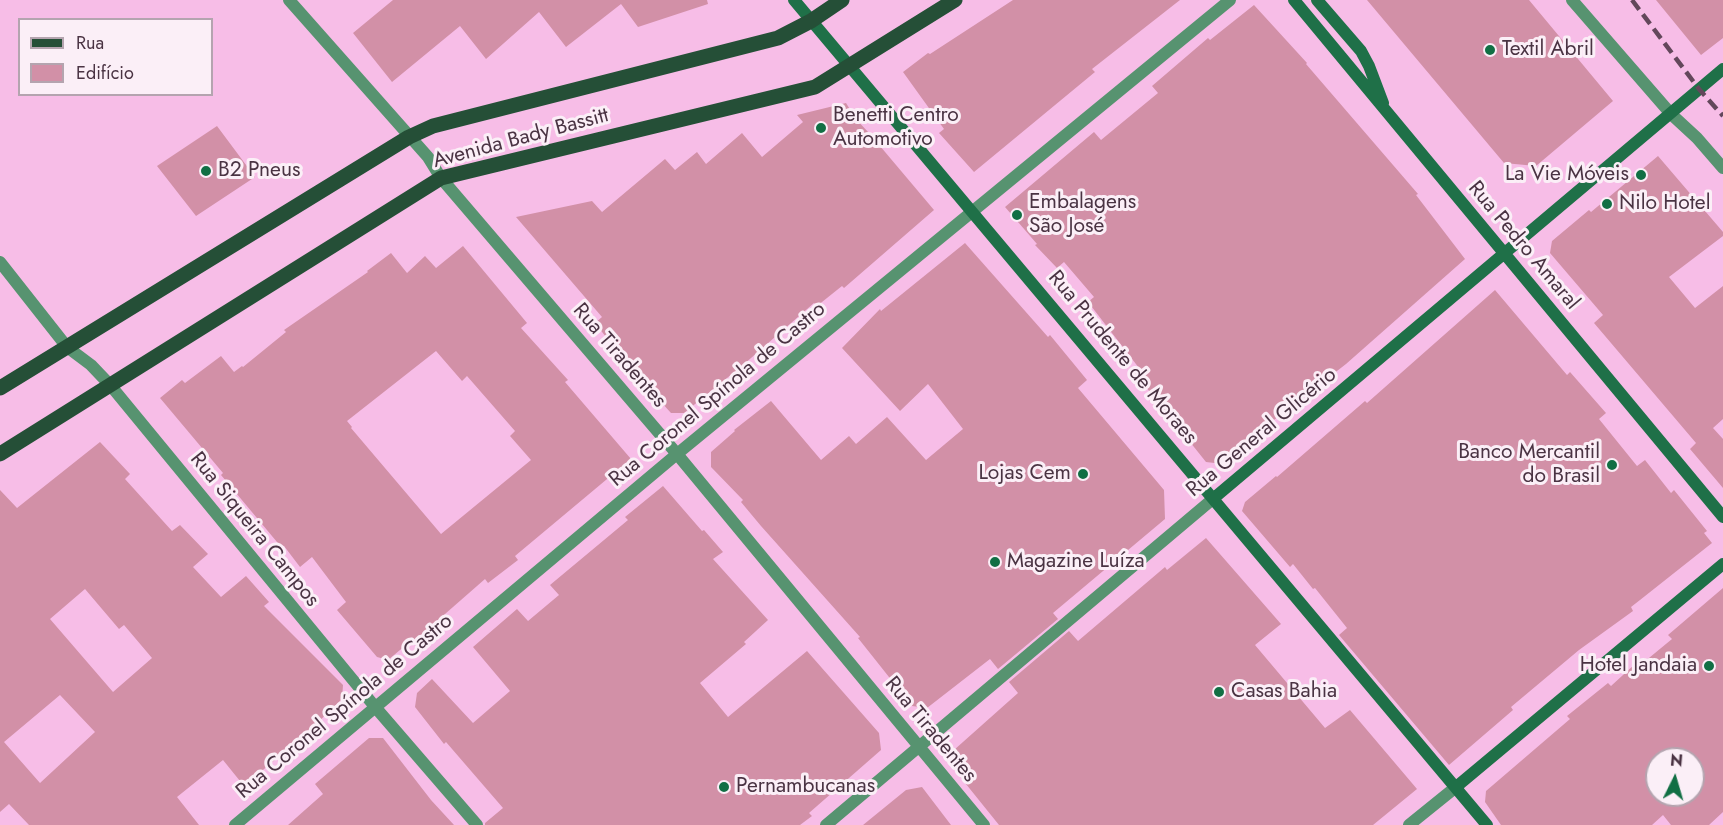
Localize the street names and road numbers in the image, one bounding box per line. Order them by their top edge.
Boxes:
street label: Avenida Bady Bassitt [430,103,612,175]
street label: Rua Pedro Amaral [1462,177,1584,315]
street label: Rua Prudente de Moraes [1042,266,1202,450]
street label: Rua Coronel Spínola de Castro [605,297,831,493]
street label: Rua Tiradentes [567,299,671,413]
street label: Rua General Glicério [1182,363,1342,503]
street label: Rua Siqueira Campos [184,448,324,612]
street label: Rua Coronel Spínola de Castro [232,609,458,805]
street label: Rua Tiradentes [879,672,981,788]

